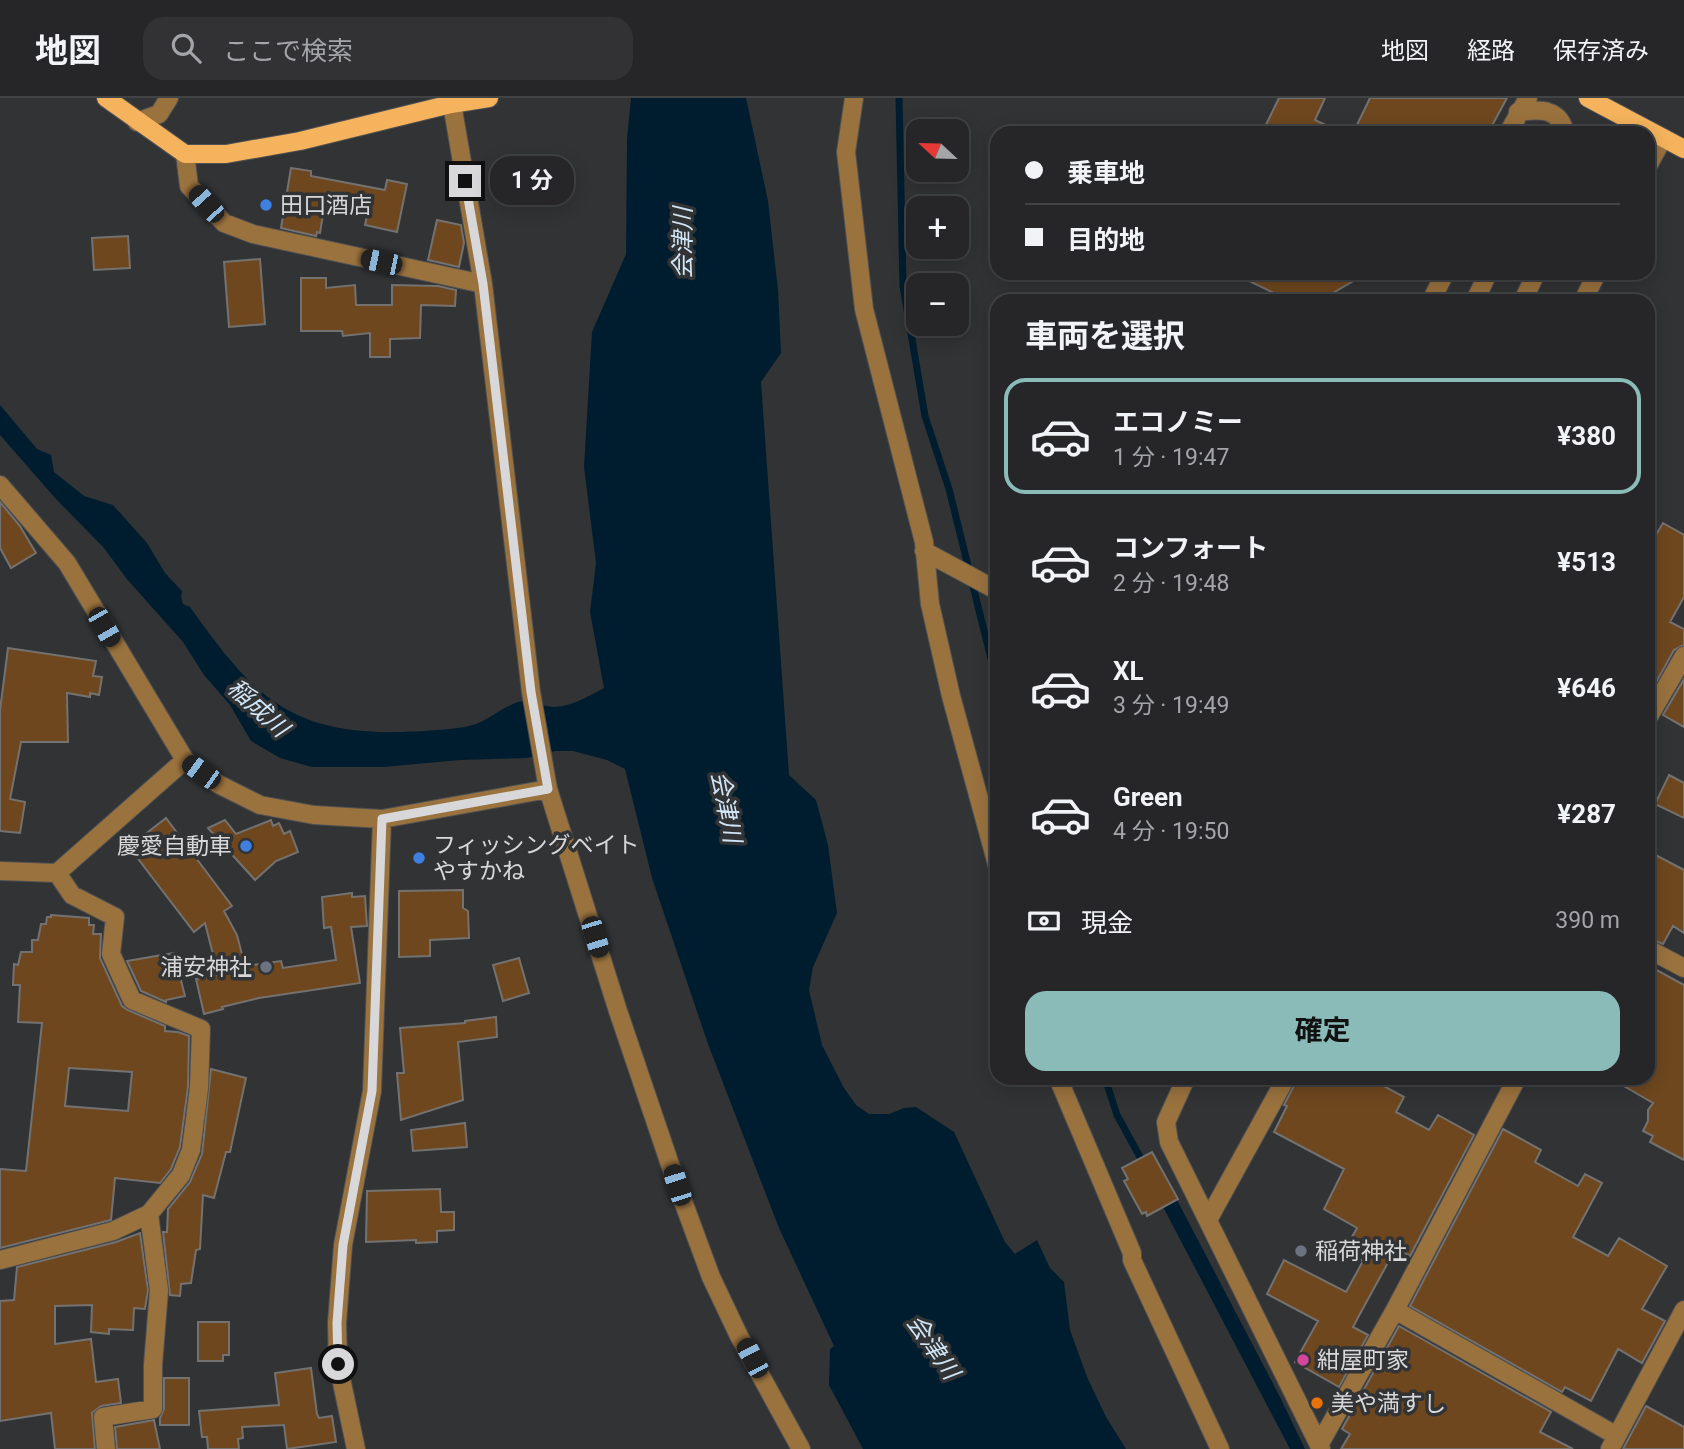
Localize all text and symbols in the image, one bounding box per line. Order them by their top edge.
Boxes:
search box [143,17,633,80]
icon: search [167,29,205,67]
text: 地図 [35,31,101,70]
text: ここで検索 [223,36,353,66]
text: 地図 [1381,37,1429,65]
text: 経路 [1467,37,1515,65]
text: 保存済み [1553,37,1649,65]
north arrow [906,119,970,182]
map controls [906,119,969,336]
callout: 1 分 [490,156,574,206]
text: 乗車地 [1067,158,1145,188]
route end [449,165,481,197]
text: 1 分 [511,167,553,194]
car [185,181,228,227]
place label: 田口酒店 [280,192,372,219]
button: + [906,196,969,259]
marker: 田口酒店 [258,197,274,213]
water label: 会津川 [669,204,697,279]
text: 目的地 [1067,225,1145,255]
car [359,247,404,277]
button: − [906,273,969,336]
text: 車両を選択 [1025,317,1185,355]
icon: car [1029,405,1092,468]
text: エコノミー [1113,407,1243,437]
text: ¥380 [1557,421,1616,451]
text: 1 分 · 19:47 [1113,444,1229,471]
icon: car [1029,531,1092,594]
text: コンフォート [1113,533,1268,563]
text: ¥513 [1557,547,1616,577]
text: 2 分 · 19:48 [1113,570,1229,597]
car [85,604,124,650]
text: XL [1113,656,1144,686]
icon: car [1029,657,1092,720]
text: ¥646 [1557,673,1616,703]
water label: 稲成川 [222,674,296,745]
text: 3 分 · 19:49 [1113,692,1229,719]
car [178,751,225,793]
water label: 会津川 [705,769,747,848]
text: Green [1113,782,1183,812]
icon: car [1029,783,1092,846]
text: ¥287 [1557,799,1616,829]
text: 4 分 · 19:50 [1113,818,1229,845]
place label: フィッシングベイト やすかね [433,832,640,885]
place label: 慶愛自動車 [117,833,232,860]
marker: 慶愛自動車 [238,838,254,854]
marker: フィッシングベイト やすかね [411,850,427,866]
icon: cash [1025,902,1063,940]
text: 390 m [1555,907,1620,934]
text: 現金 [1081,908,1133,938]
car [579,914,612,960]
place label: 浦安神社 [160,954,252,981]
marker: 浦安神社 [258,959,274,975]
button: 確定 [1025,991,1620,1071]
car [661,1162,694,1208]
place label: 稲荷神社 [1315,1238,1407,1265]
marker: 稲荷神社 [1293,1243,1309,1259]
water label: 会津川 [901,1309,967,1387]
car [733,1335,772,1381]
place label: 紺屋町家 [1317,1347,1409,1374]
route start [322,1348,354,1380]
marker: 紺屋町家 [1295,1352,1311,1368]
place label: 美や満すし [1331,1390,1446,1417]
marker: 美や満すし [1309,1395,1325,1411]

